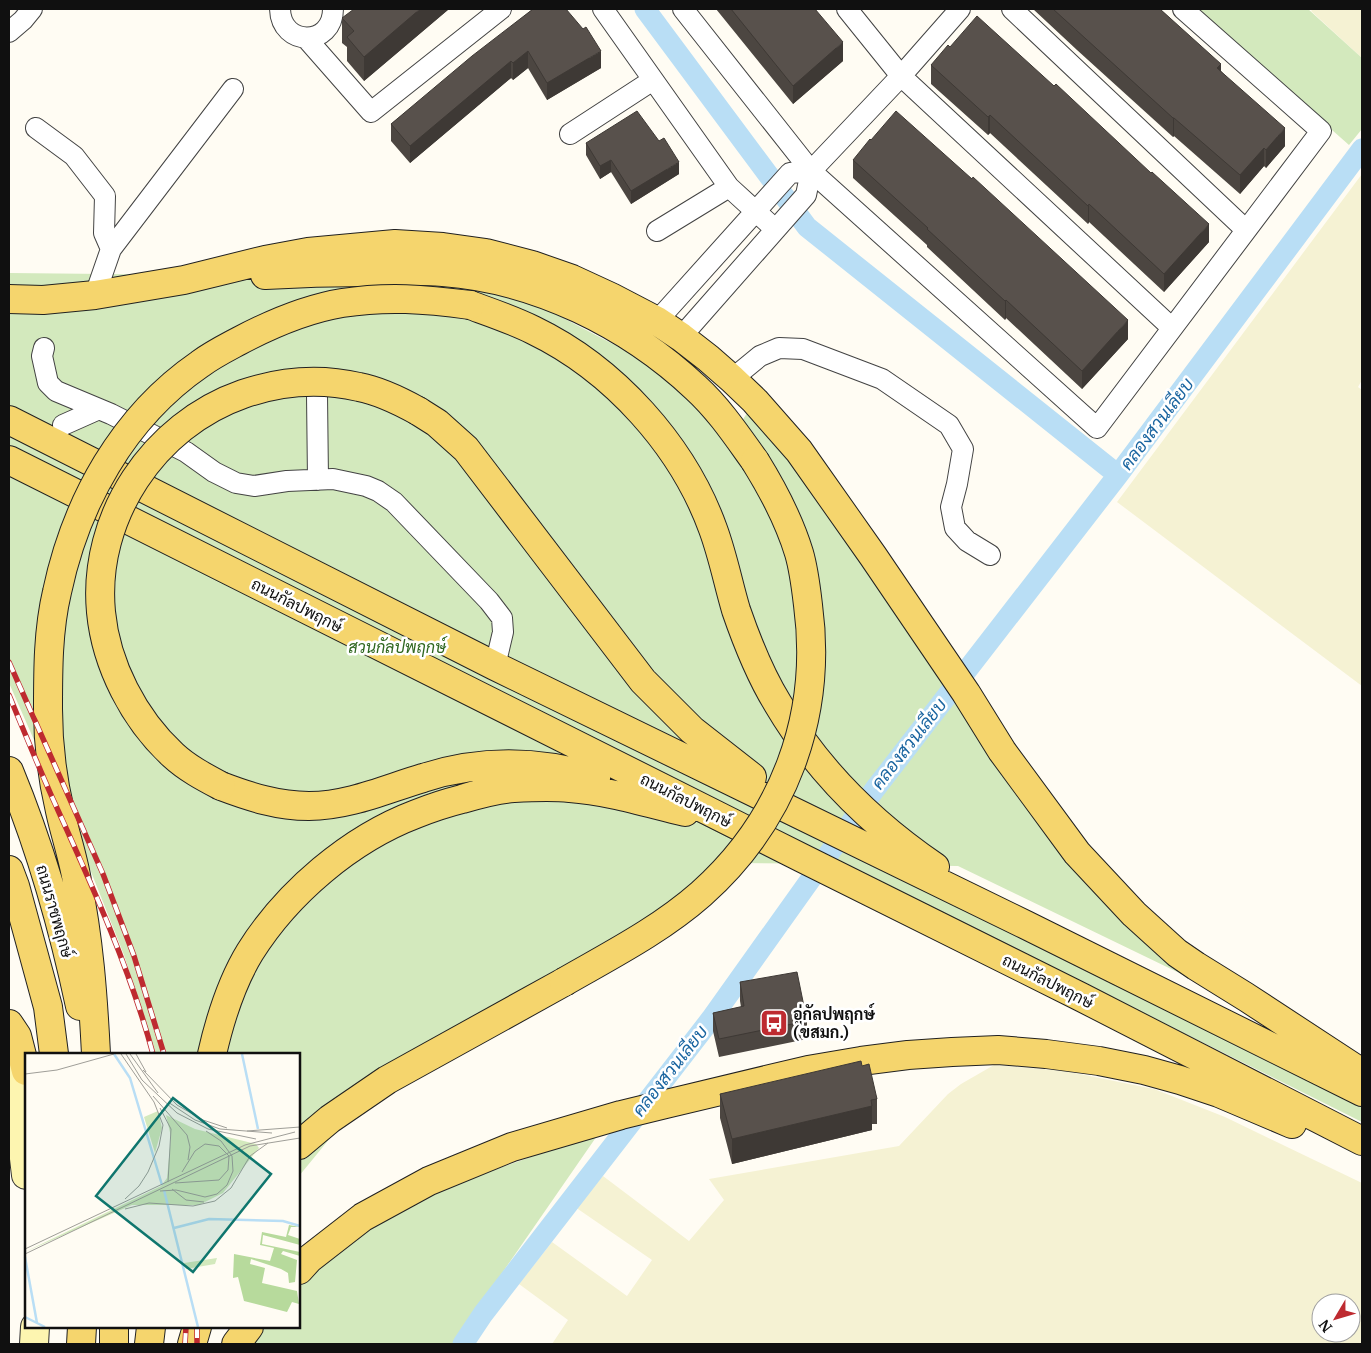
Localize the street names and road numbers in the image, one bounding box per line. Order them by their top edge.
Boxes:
street label: ถนนกัลปพฤกษ์ [248,572,347,637]
street label: ถนนกัลปพฤกษ์ [637,767,736,832]
street label: ถนนราชพฤกษ์ [32,862,80,960]
street label: ถนนกัลปพฤกษ์ [999,948,1098,1013]

